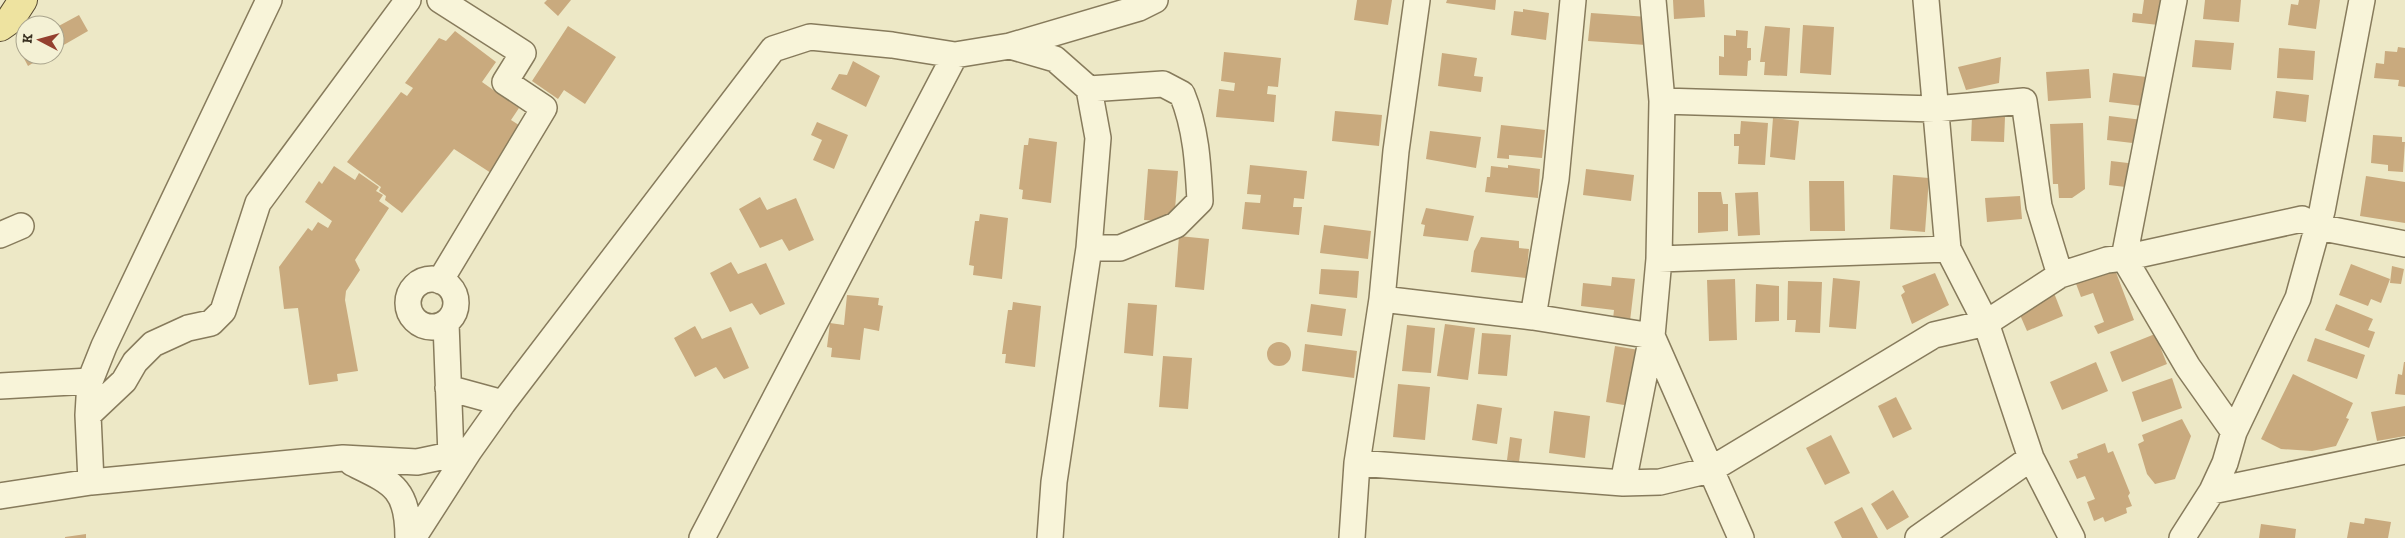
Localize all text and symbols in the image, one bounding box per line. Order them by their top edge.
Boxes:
north arrow [15,15,65,65]
text: K [19,33,37,44]

